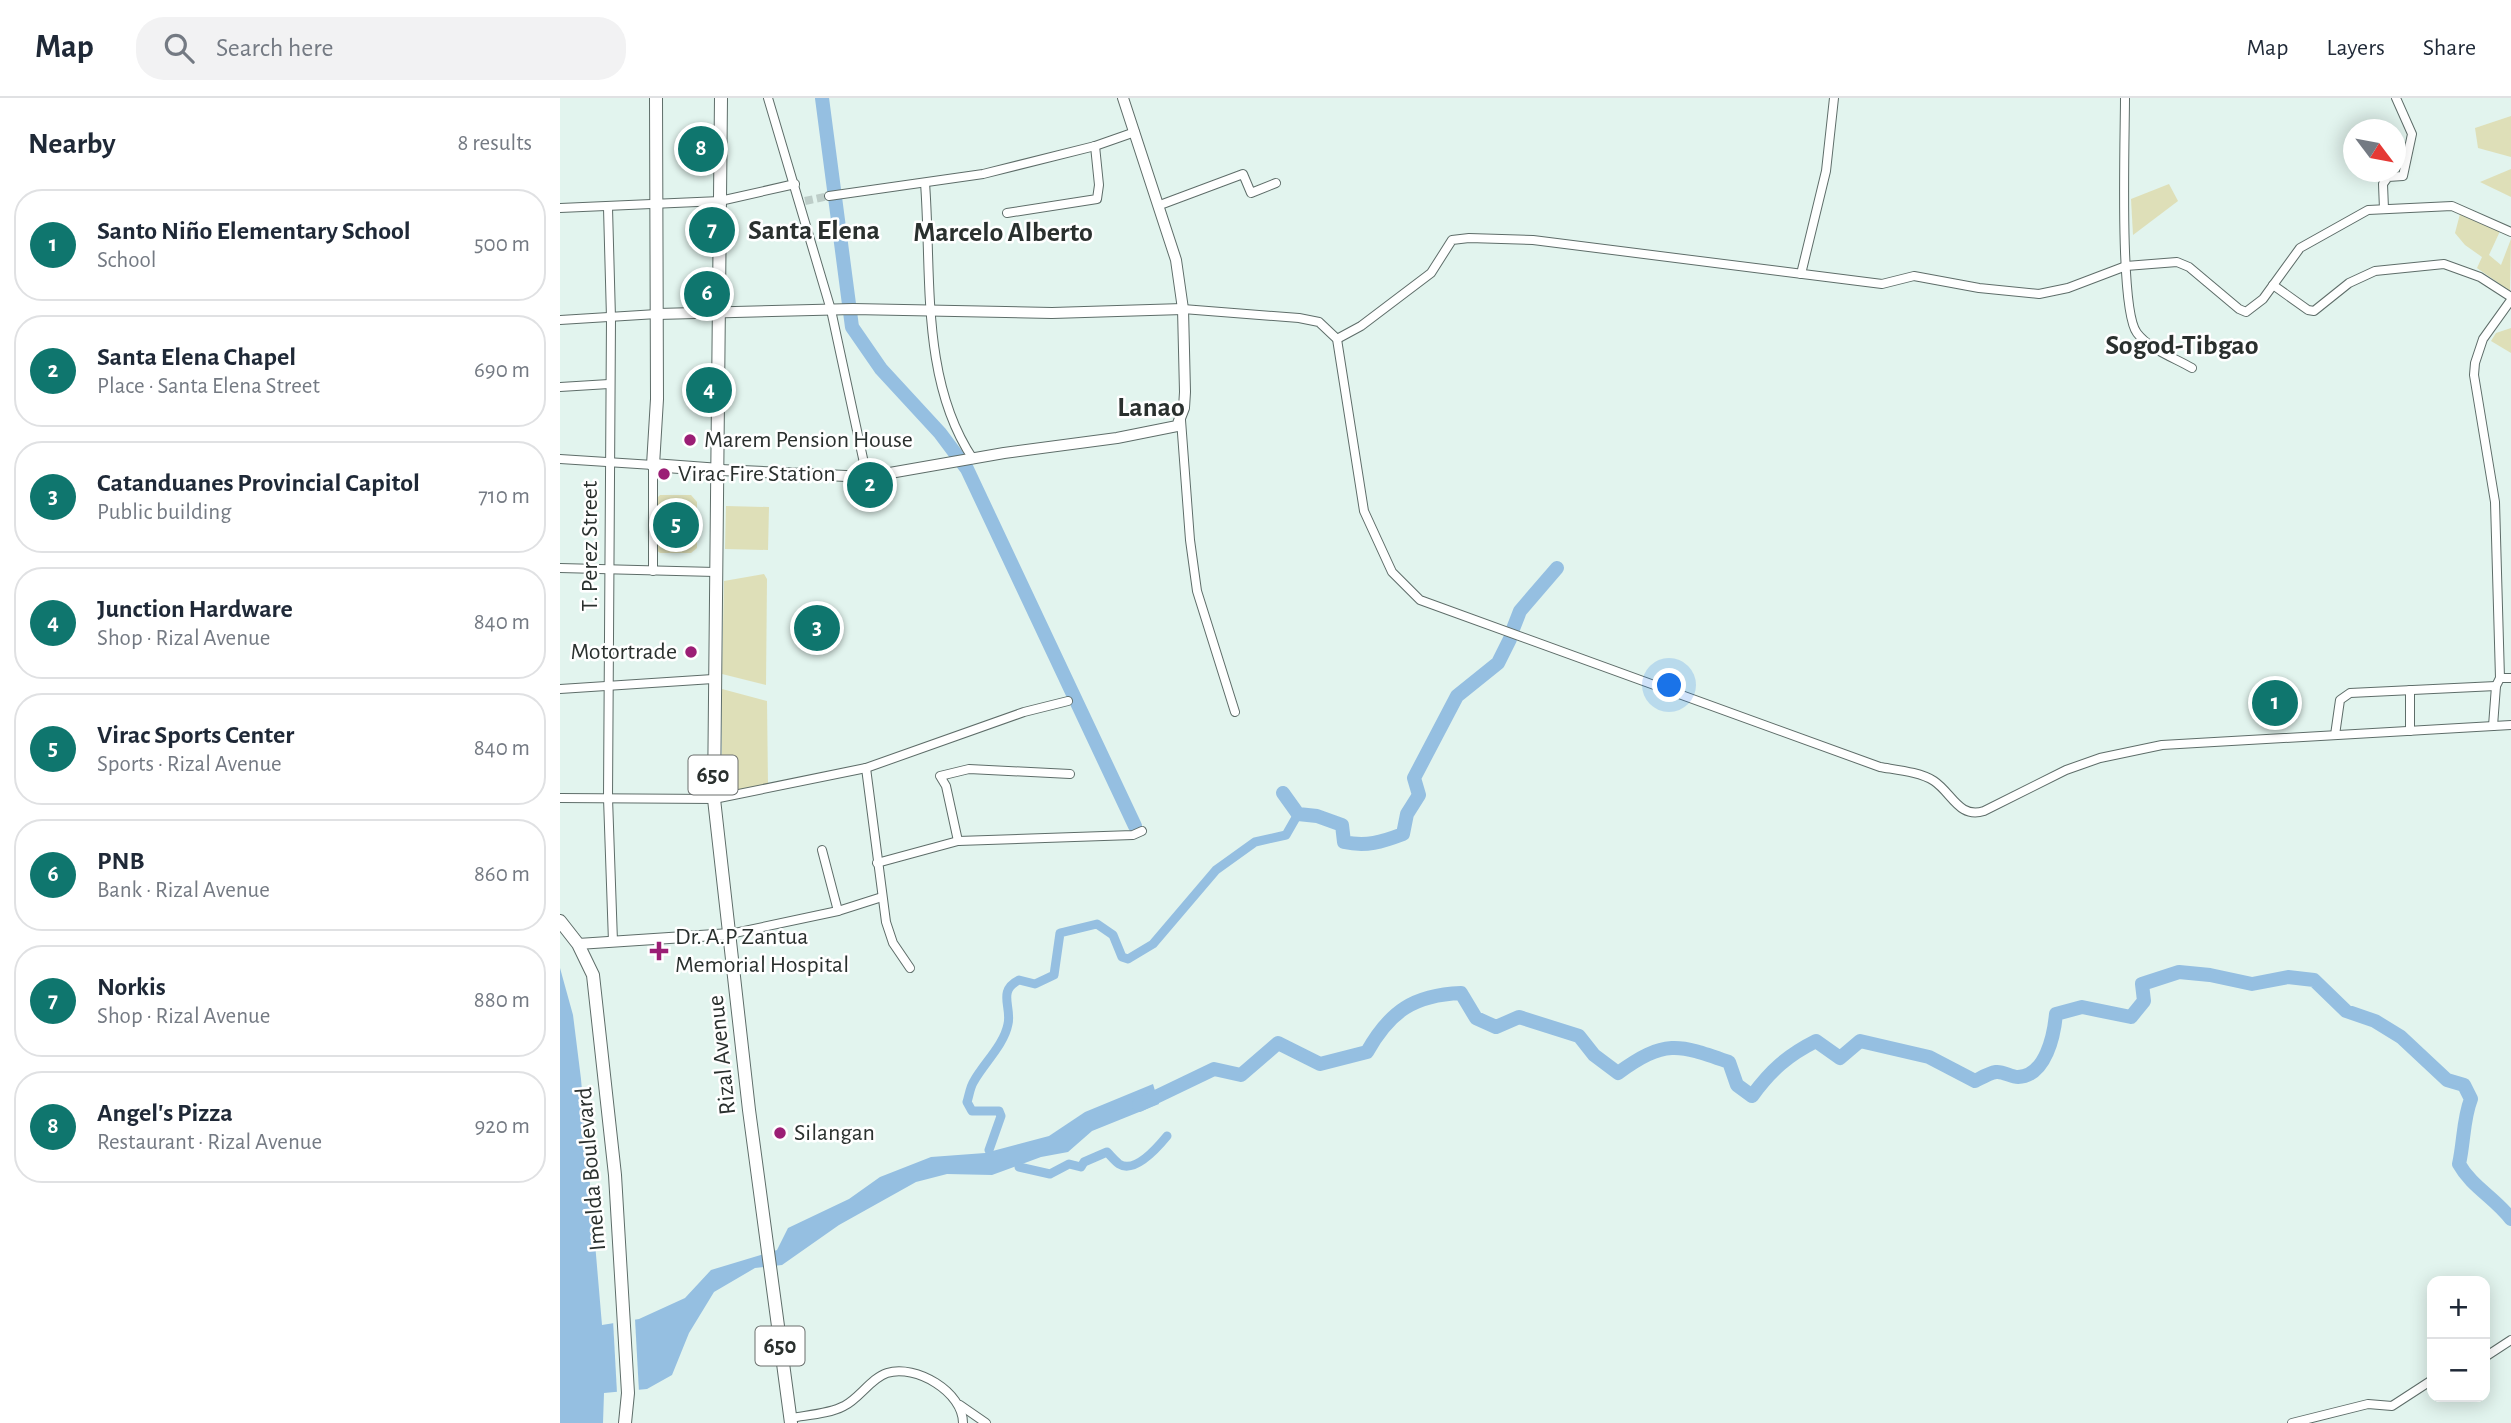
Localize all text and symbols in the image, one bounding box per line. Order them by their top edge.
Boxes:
search box [136,17,626,80]
icon: search [160,29,198,67]
text: Map [35,31,94,64]
text: Search here [216,35,334,61]
text: Map [2246,36,2288,60]
text: Layers [2326,36,2385,60]
text: Share [2423,36,2476,60]
north arrow [2343,119,2406,182]
pin: 8 [678,123,724,175]
text: Nearby [28,129,116,159]
text: 8 results [458,132,532,155]
pin: 7 [689,204,735,256]
district label: Santa Elena [748,217,880,245]
text: Santo Niño Elementary School [97,218,411,244]
district label: Marcelo Alberto [913,219,1093,247]
text: 1 [49,233,57,256]
text: 500 m [474,233,530,256]
text: School [97,249,156,272]
pin: 6 [684,268,730,320]
district label: Sogod-Tibgao [2105,332,2259,360]
text: Santa Elena Chapel [97,344,296,370]
text: 2 [48,359,58,382]
text: 690 m [474,359,530,382]
pin: 4 [686,364,732,416]
text: Place · Santa Elena Street [97,375,320,398]
district label: Lanao [1117,394,1185,422]
place label: Marem Pension House [704,428,913,452]
marker: Marem Pension House [682,432,698,448]
pin: 2 [847,459,893,511]
place label: Virac Fire Station [678,462,836,486]
marker: Virac Fire Station [656,466,672,482]
text: Catanduanes Provincial Capitol [97,470,420,496]
street label: T. Perez Street [578,480,602,611]
text: 3 [48,485,58,508]
text: 710 m [478,485,530,508]
pin: 5 [653,499,699,551]
text: Public building [97,501,231,524]
text: Junction Hardware [97,596,293,622]
pin: 3 [794,602,840,654]
text: 4 [47,611,59,634]
text: 840 m [474,611,530,634]
text: Shop · Rizal Avenue [97,627,270,650]
place label: Motortrade [570,640,677,664]
marker: Motortrade [683,644,699,660]
your location [1652,668,1686,702]
pin: 1 [2252,677,2298,729]
text: Virac Sports Center [97,722,294,748]
text: 5 [48,737,58,760]
text: 840 m [474,737,530,760]
text: Sports · Rizal Avenue [97,753,282,776]
road number: 650 [688,755,738,794]
text: PNB [97,848,145,874]
text: 6 [47,863,59,886]
text: 860 m [474,863,530,886]
text: Bank · Rizal Avenue [97,879,270,902]
place label: Dr. A.P Zantua Memorial Hospital [675,925,849,977]
marker: Dr. A.P Zantua Memorial Hospital [649,941,669,961]
text: Norkis [97,974,166,1000]
text: 7 [48,989,58,1012]
text: 880 m [474,989,530,1012]
street label: Rizal Avenue [704,994,740,1116]
text: Shop · Rizal Avenue [97,1005,270,1028]
street label: Imelda Boulevard [572,1086,610,1252]
text: Angel's Pizza [97,1100,233,1126]
text: 8 [47,1115,59,1138]
text: 920 m [474,1115,530,1138]
place label: Silangan [794,1121,875,1145]
marker: Silangan [772,1125,788,1141]
text: Restaurant · Rizal Avenue [97,1131,322,1154]
map controls [2427,1276,2490,1402]
button: + [2427,1276,2490,1339]
road number: 650 [756,1326,804,1366]
button: − [2427,1339,2490,1402]

